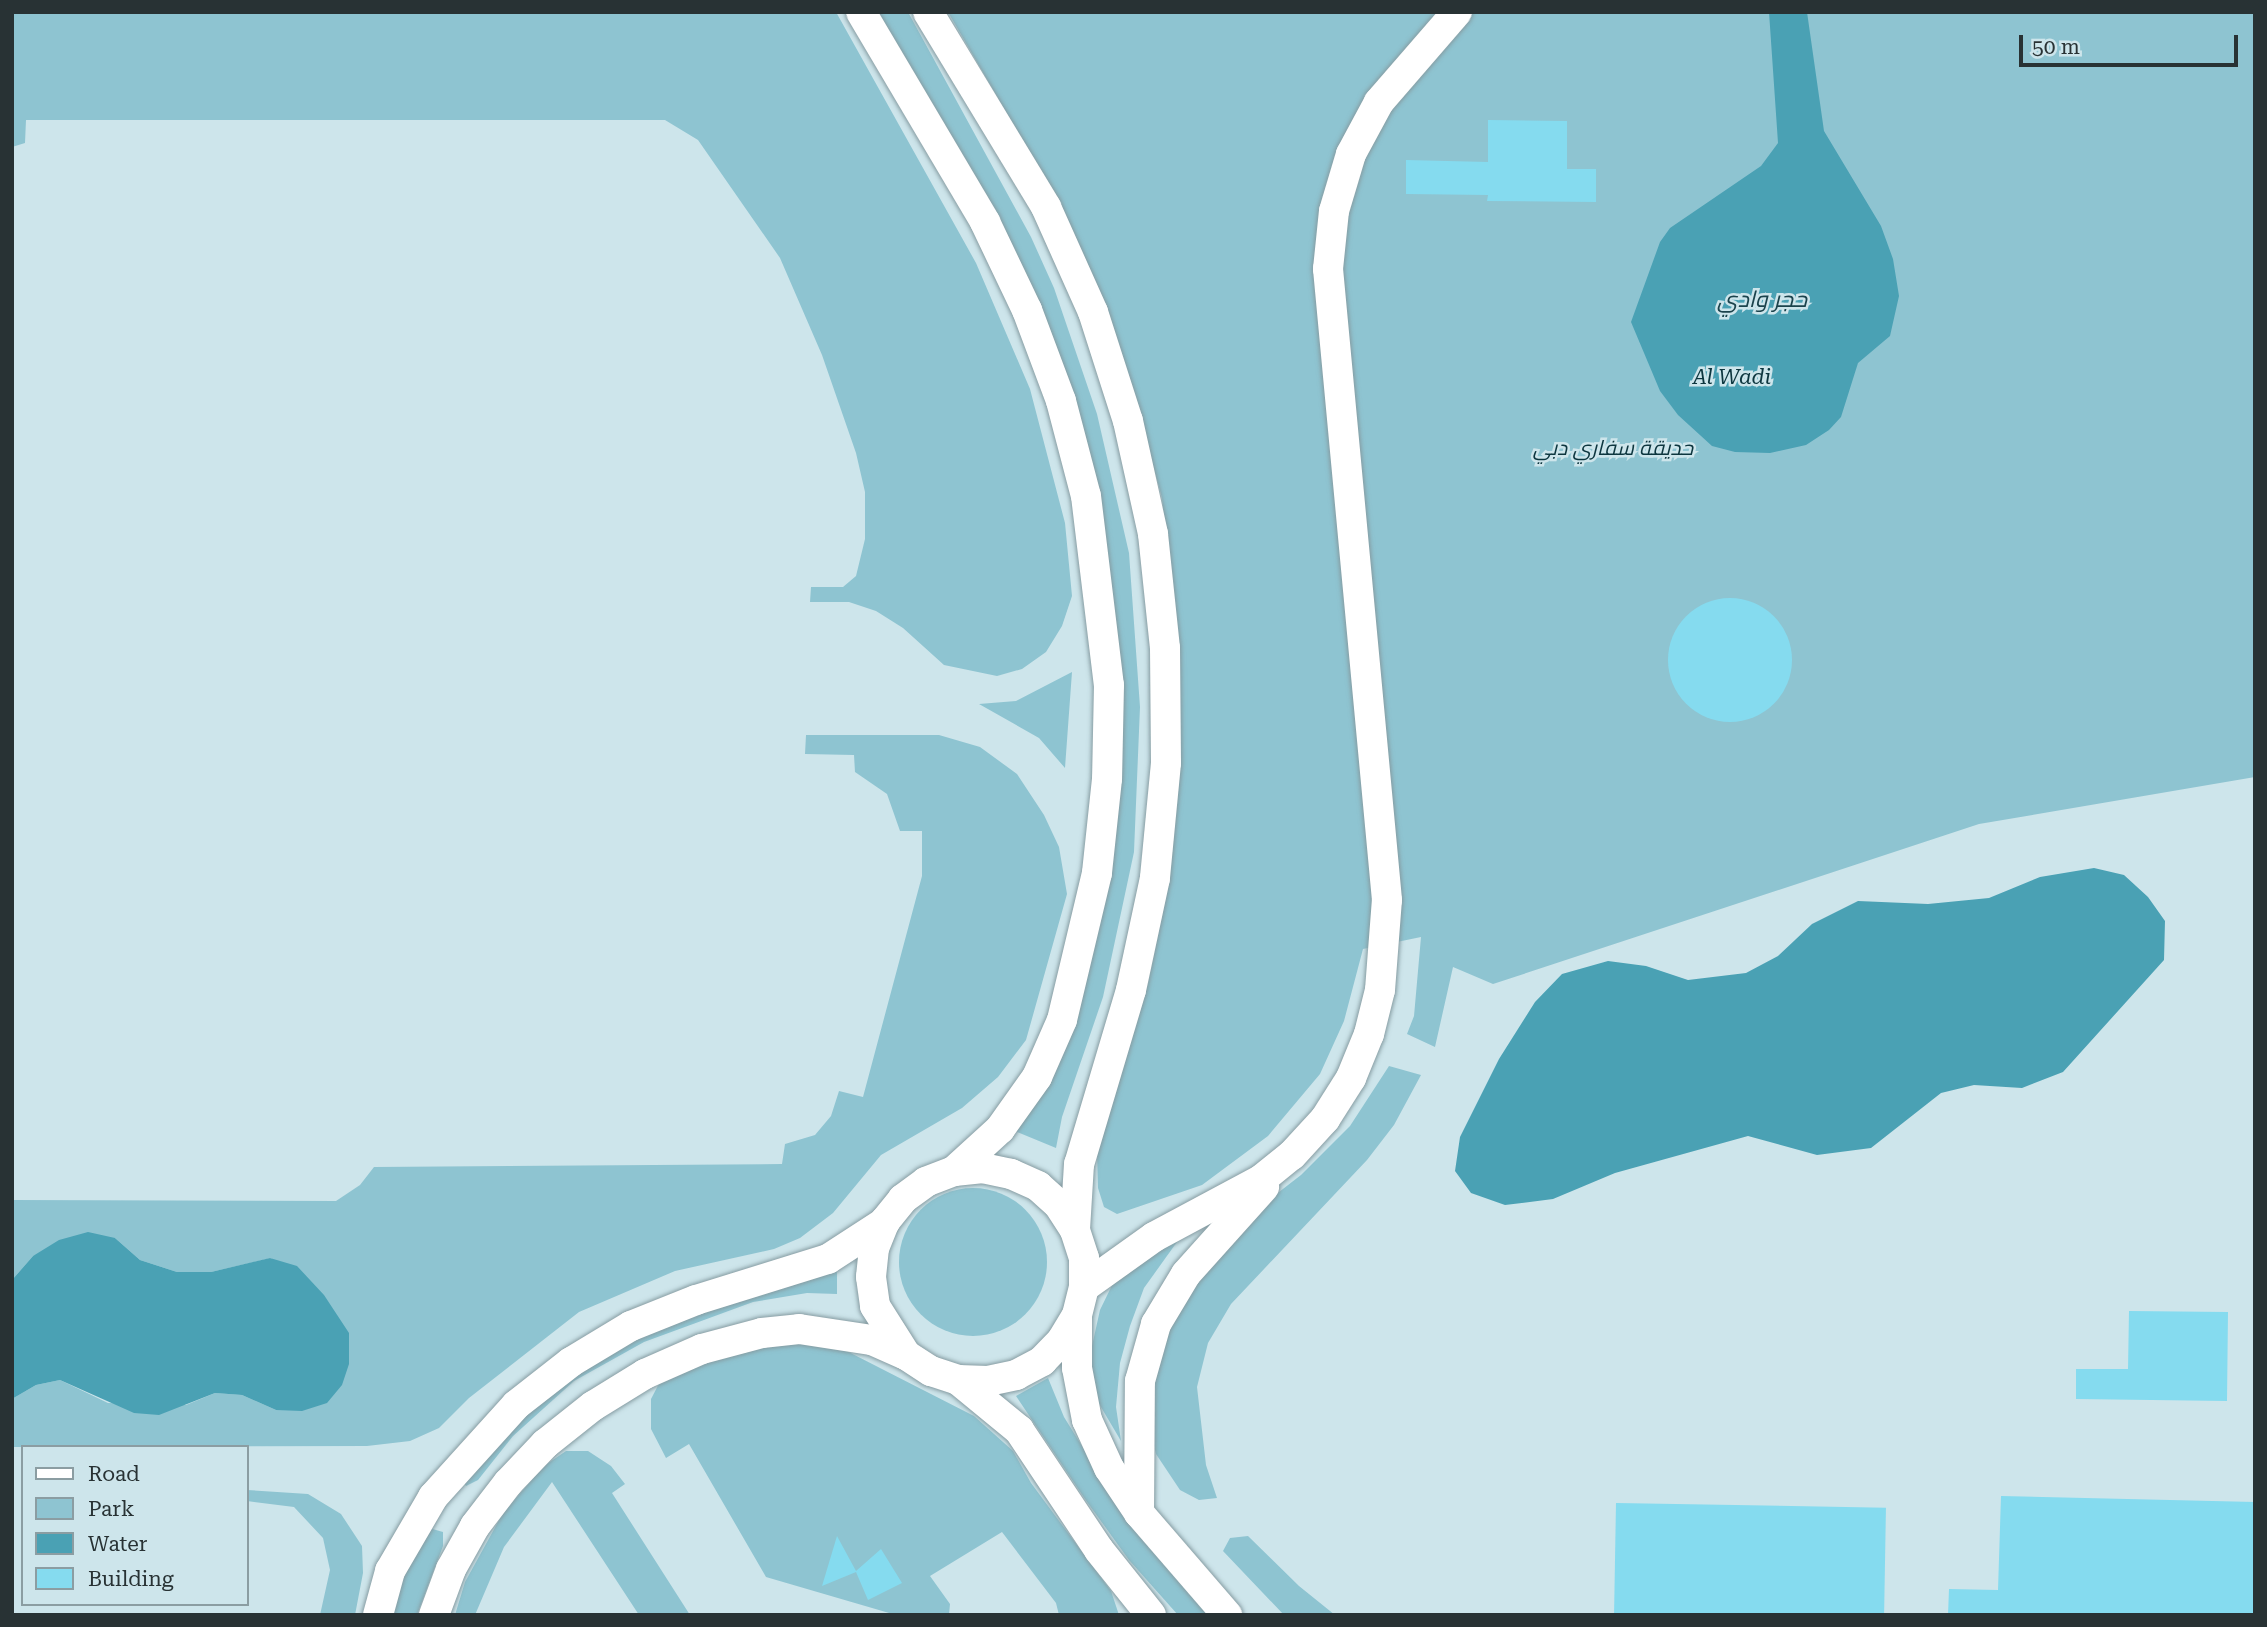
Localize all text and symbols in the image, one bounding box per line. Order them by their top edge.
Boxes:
scale bar [2022,21,2241,65]
text: 50 m [2032,35,2080,59]
water label: حجر وادي [1717,286,1807,314]
park label: Al Wadi [1693,364,1771,390]
park label: حديقة سفاري دبي [1533,435,1693,461]
legend [21,1445,248,1606]
text: Road [88,1462,140,1486]
text: Park [88,1497,134,1521]
text: Water [88,1532,147,1556]
text: Building [88,1567,174,1591]

